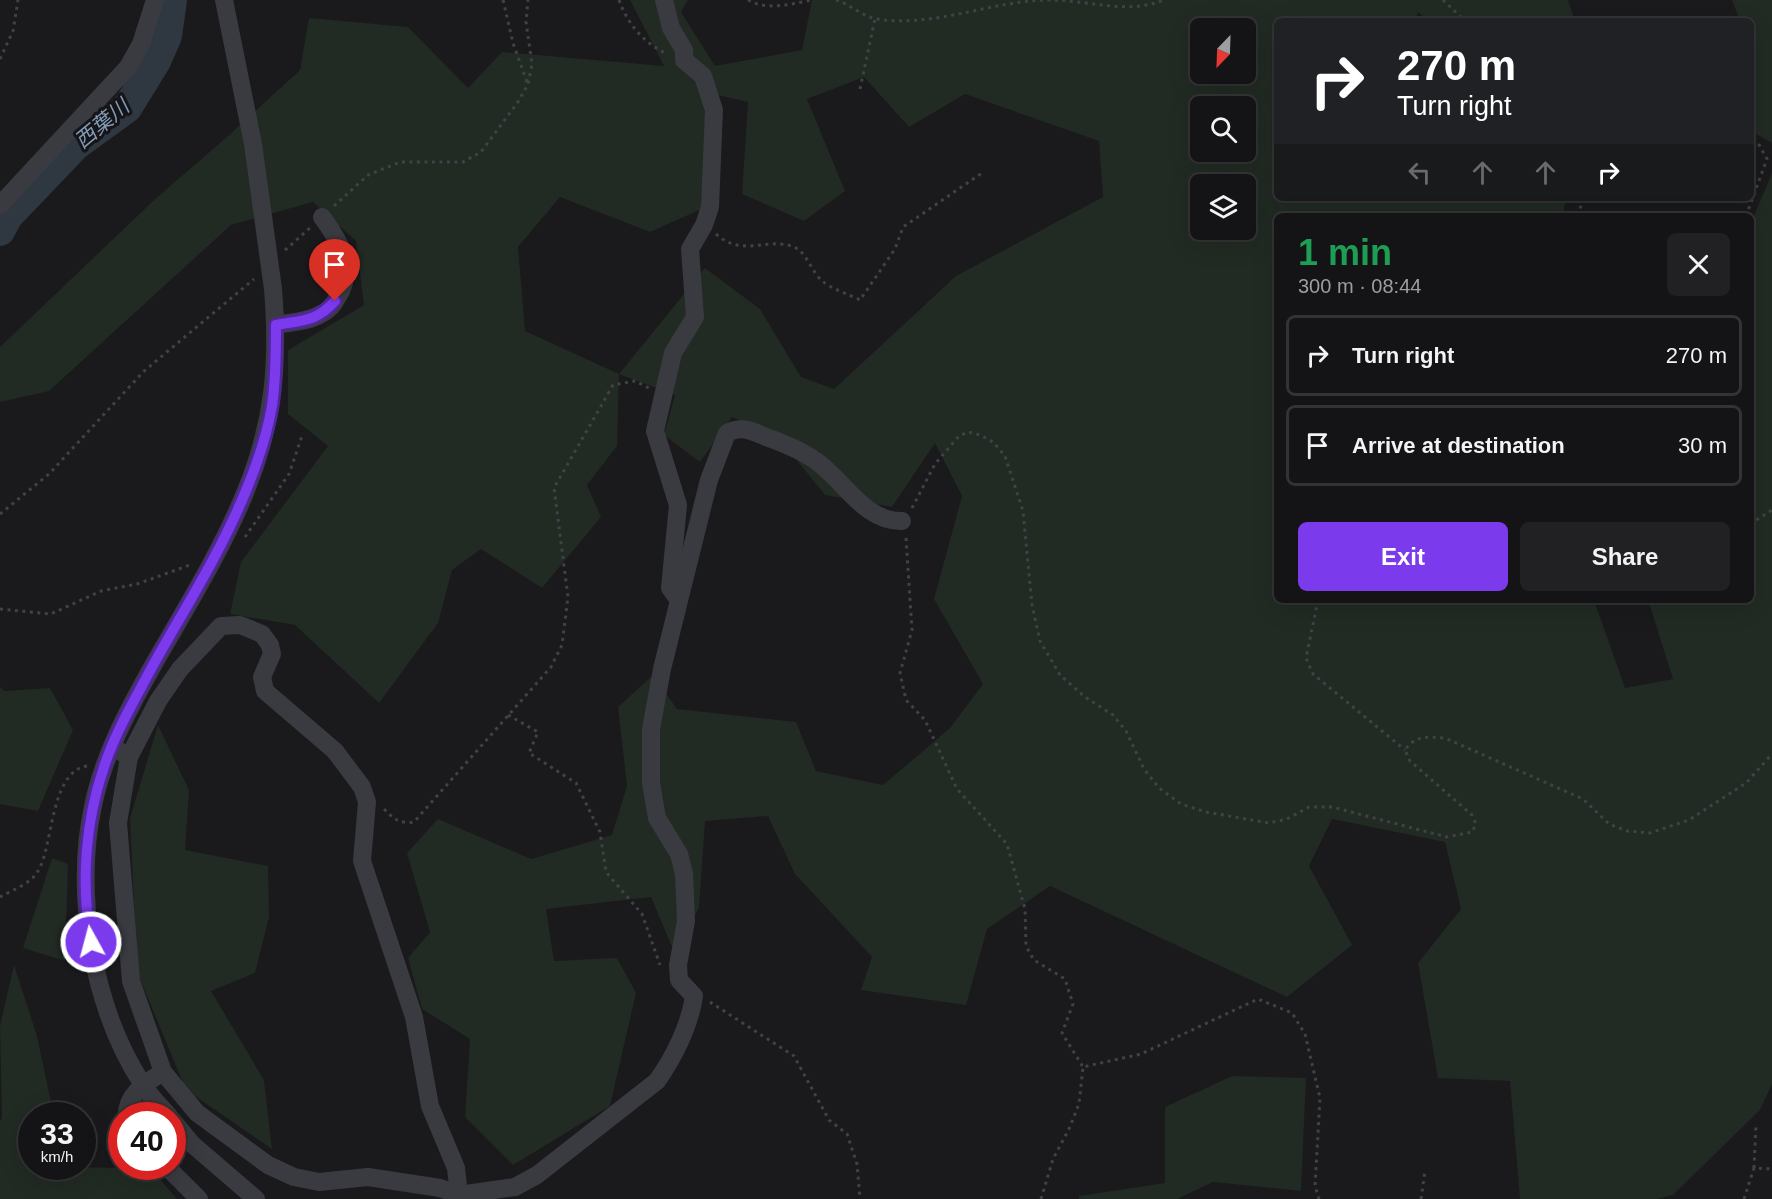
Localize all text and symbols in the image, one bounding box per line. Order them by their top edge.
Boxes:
north arrow [1190,18,1256,84]
map controls [1190,18,1256,240]
icon: right [1298,42,1376,120]
text: 270 m [1397,42,1516,89]
text: Turn right [1397,91,1512,121]
water label: 西葉川 [70,93,135,153]
button: search [1190,96,1256,162]
icon: left [1403,156,1436,189]
icon: ahead [1466,156,1499,189]
icon: ahead [1529,156,1562,189]
icon: right [1592,156,1625,189]
button: layers [1190,174,1256,240]
text: 1 min [1298,232,1392,273]
button: close [1667,233,1730,296]
pin [309,239,360,301]
icon: arrive [318,248,351,281]
text: 300 m · 08:44 [1298,275,1421,297]
icon: right [1301,339,1334,372]
text: Turn right [1352,343,1454,368]
text: 270 m [1666,343,1727,368]
icon: arrive [1301,429,1334,462]
text: Arrive at destination [1352,433,1565,458]
text: 30 m [1678,433,1727,458]
button: Exit [1298,522,1508,591]
button: Share [1520,522,1730,591]
position arrow [59,910,123,974]
speed limit sign: 40 [108,1102,186,1180]
text: 33 [40,1117,74,1150]
text: km/h [41,1148,73,1165]

